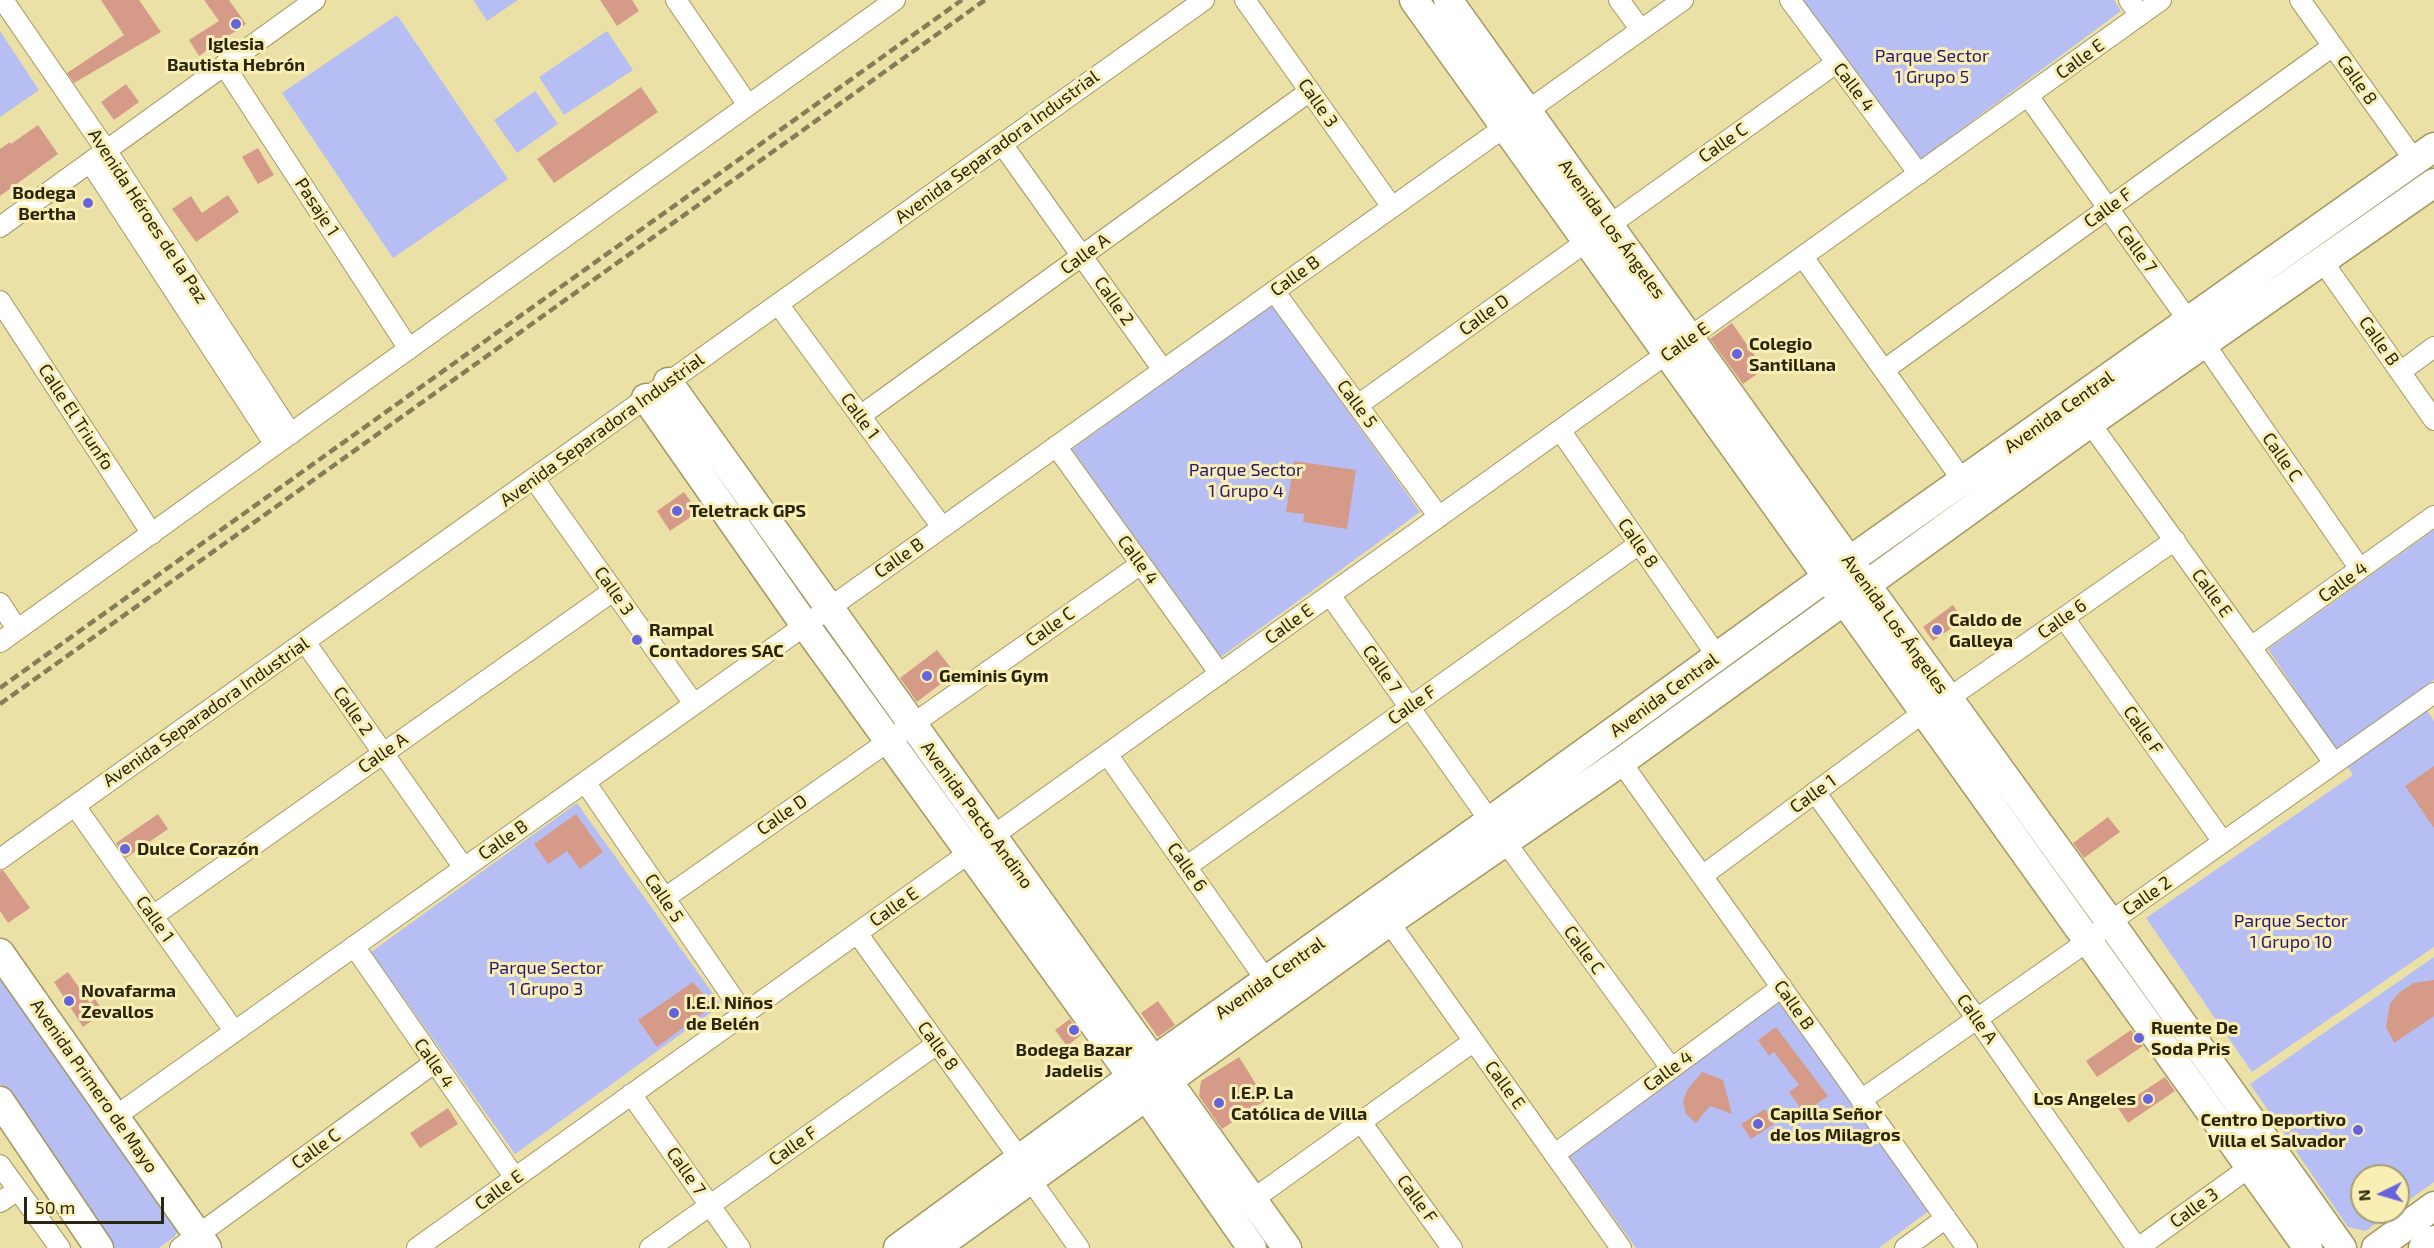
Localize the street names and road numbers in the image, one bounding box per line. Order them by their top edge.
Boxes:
street label: Calle E [2052,34,2108,84]
street label: Calle 8 [2332,51,2382,109]
street label: Calle 4 [1829,58,1879,116]
street label: Avenida Separadora Industrial [891,66,1103,228]
street label: Calle 3 [1294,74,1342,132]
street label: Calle C [1694,118,1752,168]
street label: Avenida Héroes de la Paz [83,125,213,307]
street label: Avenida Los Ángeles [1554,155,1670,303]
street label: Pasaje 1 [290,174,344,240]
street label: Calle F [2080,183,2136,233]
street label: Calle 7 [2112,221,2162,277]
street label: Calle A [1056,229,1114,279]
street label: Calle B [1266,251,1324,301]
street label: Calle 2 [1089,272,1139,330]
street label: Calle D [1455,290,1513,340]
street label: Calle B [2354,312,2404,370]
street label: Calle E [1656,317,1714,367]
street label: Avenida Separadora Industrial [496,349,708,511]
street label: Calle El Triunfo [34,360,118,474]
street label: Avenida Central [2000,366,2118,458]
street label: Calle 5 [1332,376,1382,432]
street label: Calle 1 [836,389,884,443]
street label: Calle C [2257,428,2307,486]
street label: Calle 8 [1613,514,1663,572]
street label: Calle 4 [1113,531,1163,589]
street label: Calle B [870,533,928,583]
street label: Avenida Los Ángeles [1837,550,1953,698]
street label: Calle 4 [2314,557,2372,607]
street label: Calle 3 [590,562,638,620]
street label: Calle E [2187,565,2237,621]
street label: Calle 6 [2033,594,2091,644]
street label: Calle E [1261,599,1317,649]
street label: Calle C [1021,602,1079,652]
street label: Avenida Separadora Industrial [99,632,313,792]
street label: Calle 7 [1358,641,1406,697]
street label: Avenida Central [1606,648,1722,742]
street label: Calle F [1384,681,1440,729]
street label: Calle 2 [328,682,378,740]
street label: Calle F [2119,702,2167,758]
street label: Calle A [354,728,412,778]
street label: Avenida Pacto Andino [916,737,1038,893]
street label: Calle 1 [1786,770,1840,818]
street label: Calle D [753,790,811,840]
street label: Calle B [474,815,532,865]
street label: Calle 6 [1162,838,1212,896]
street label: Calle 5 [640,870,688,926]
street label: Calle 2 [2118,871,2176,921]
street label: Calle E [865,882,923,932]
street label: Calle 1 [131,892,179,946]
street label: Calle C [1559,921,1609,979]
street label: Avenida Central [1211,932,1329,1024]
street label: Calle B [1769,976,1819,1034]
street label: Calle A [1952,990,2002,1048]
street label: Avenida Primero de Mayo [26,995,162,1177]
street label: Calle 8 [913,1017,963,1075]
street label: Calle 4 [409,1034,459,1092]
street label: Calle 4 [1639,1046,1697,1096]
street label: Calle E [1480,1057,1530,1113]
street label: Calle F [765,1122,821,1170]
street label: Calle C [287,1124,345,1174]
street label: Calle 7 [662,1143,710,1199]
street label: Calle E [471,1165,527,1215]
street label: Calle F [1392,1171,1442,1227]
street label: Calle 3 [2166,1183,2222,1233]

